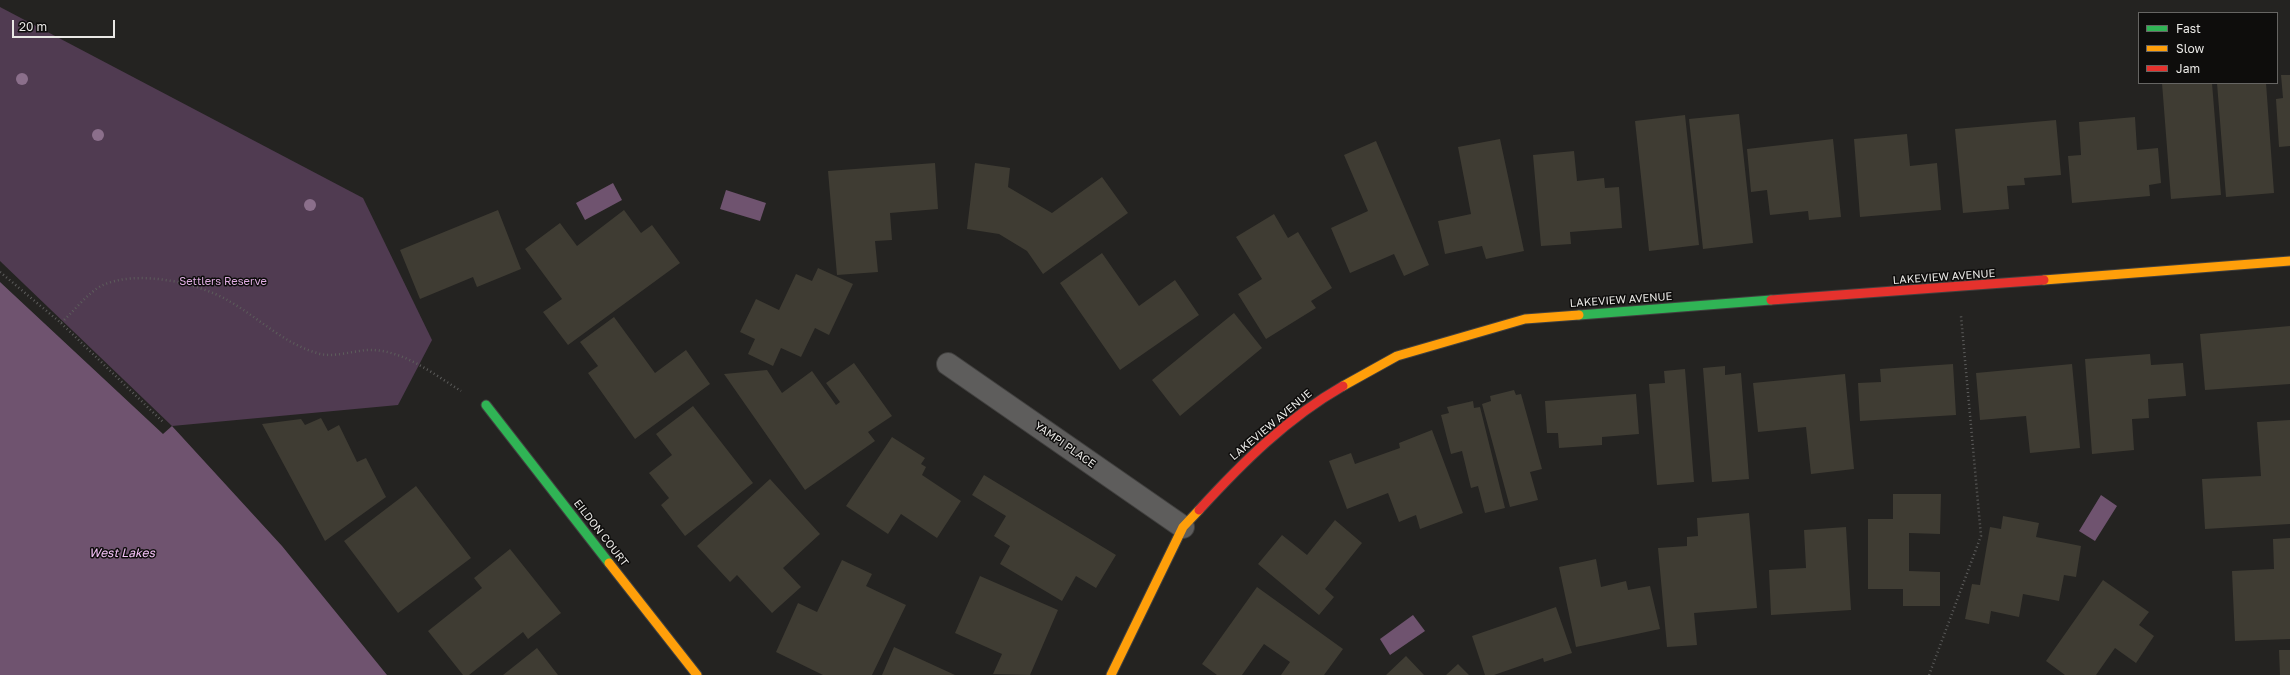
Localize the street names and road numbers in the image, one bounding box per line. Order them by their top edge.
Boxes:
street label: LAKEVIEW AVENUE [1892,267,1996,287]
street label: LAKEVIEW AVENUE [1569,290,1673,310]
street label: LAKEVIEW AVENUE [1227,387,1315,463]
street label: YAMPI PLACE [1032,419,1098,471]
street label: EILDON COURT [571,497,631,569]

